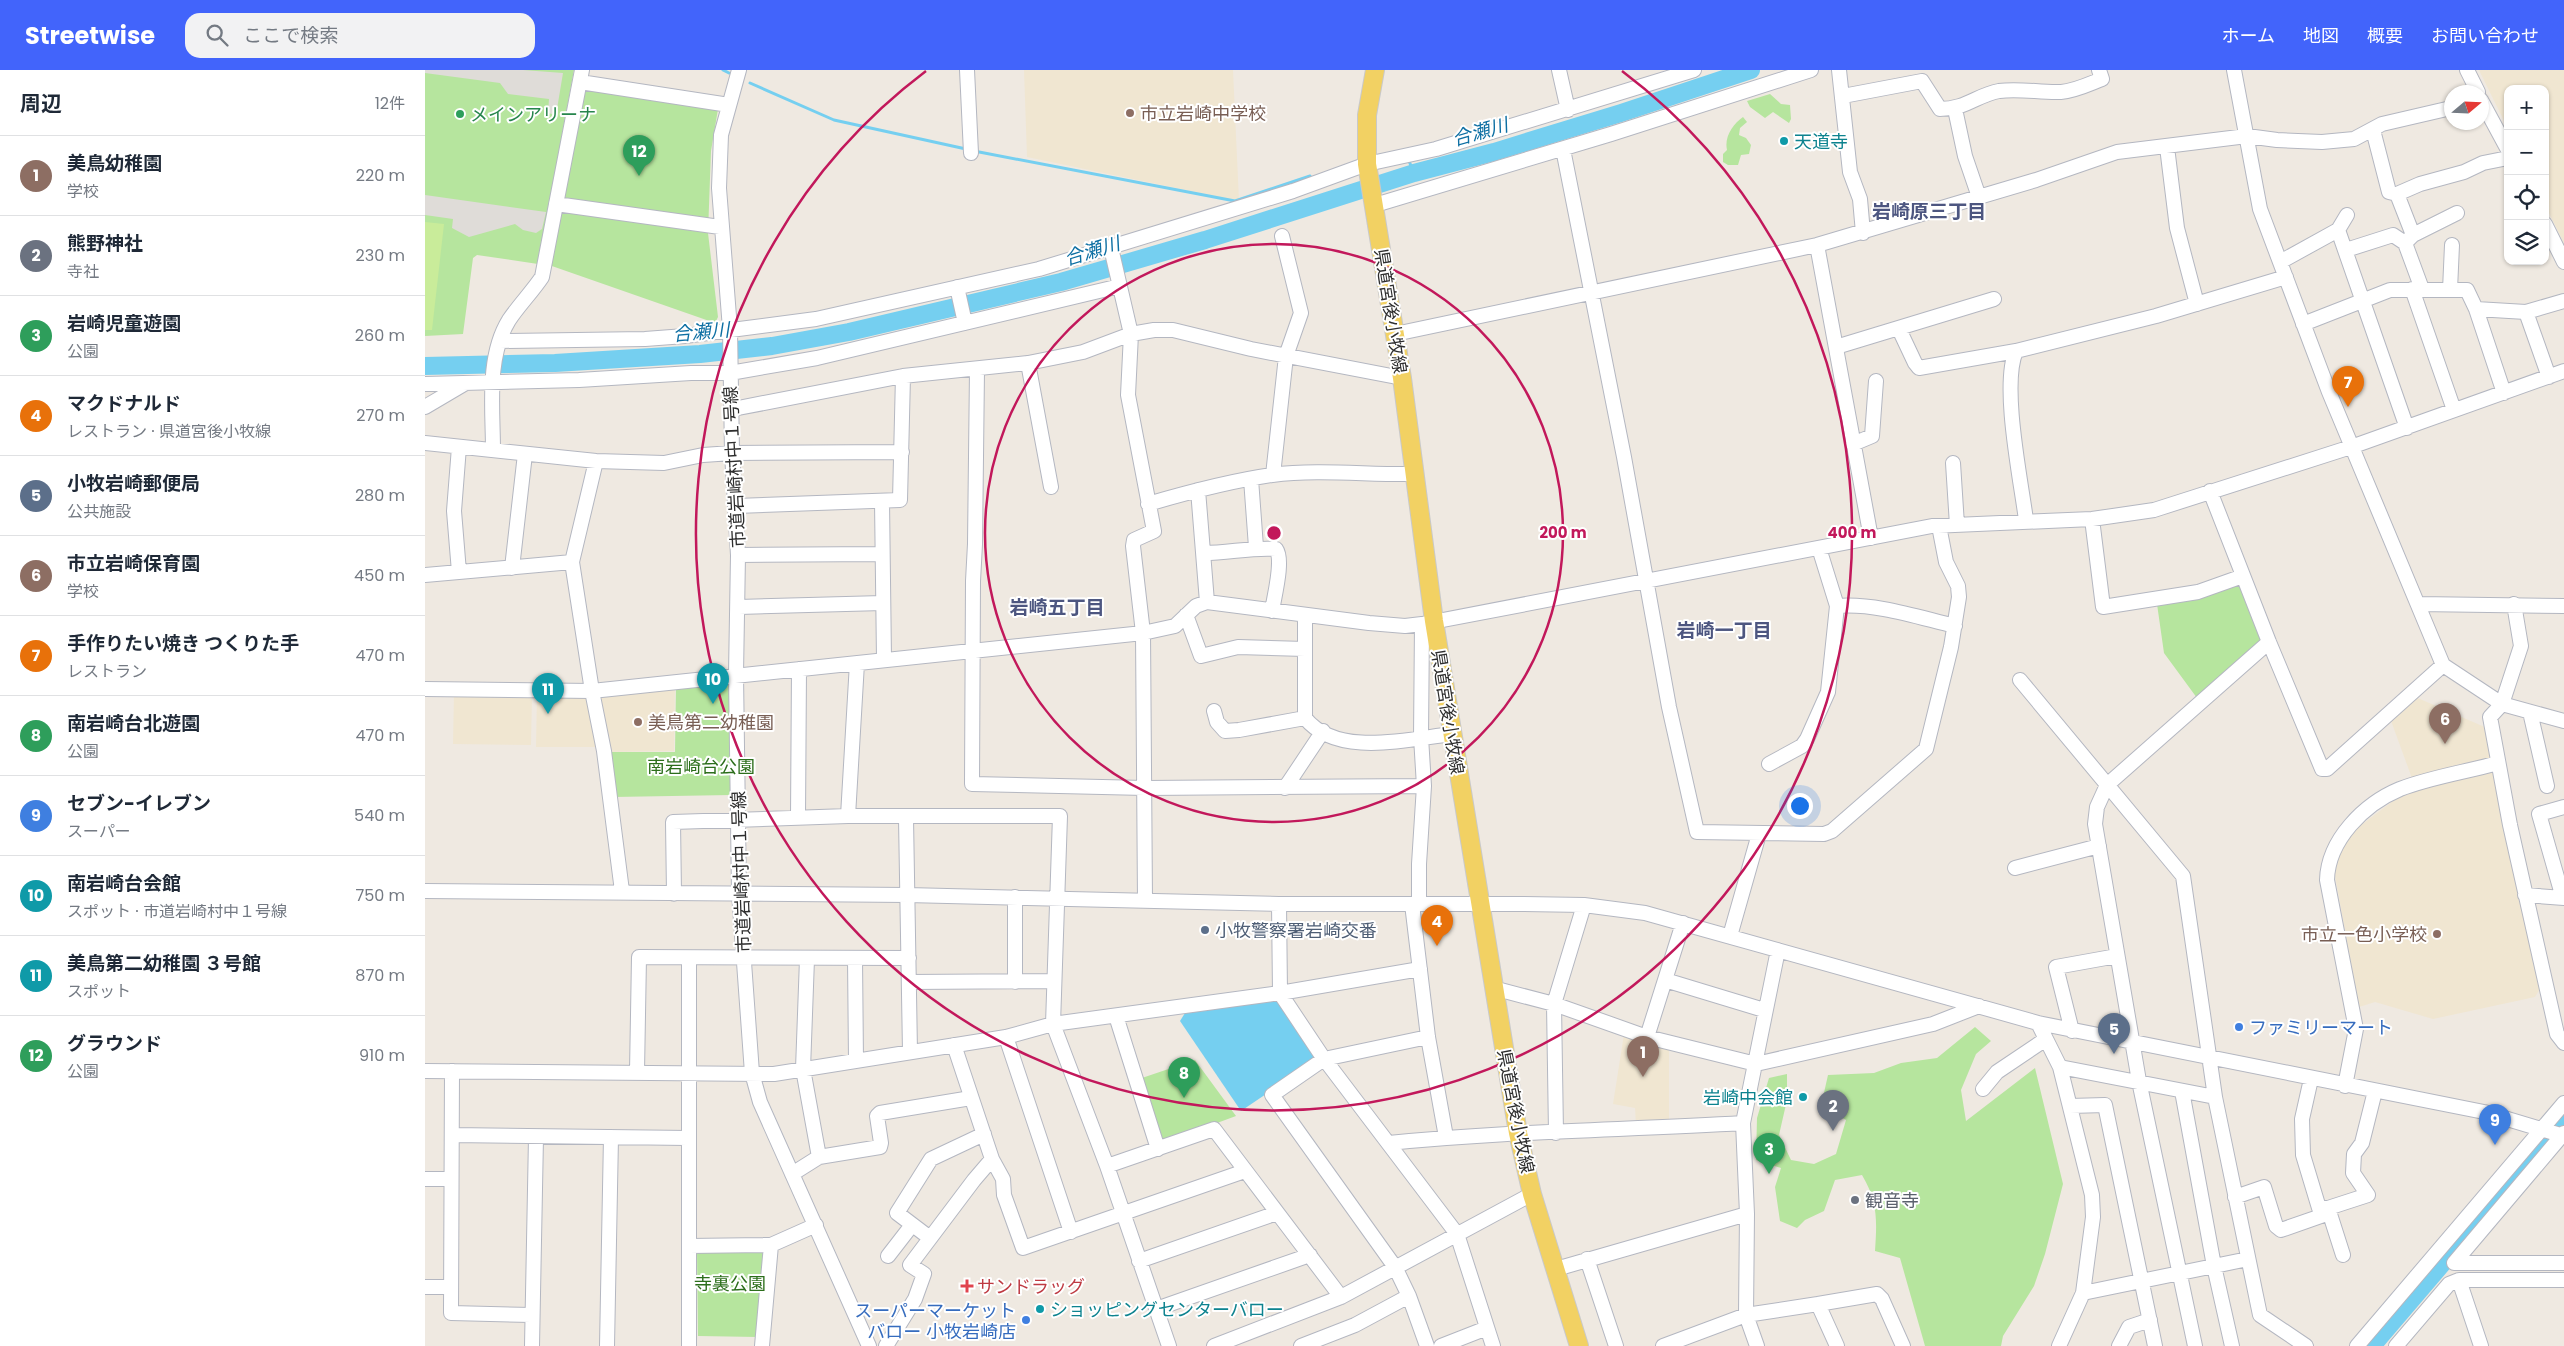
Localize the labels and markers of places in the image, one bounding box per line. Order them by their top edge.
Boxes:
place label: 市立岩崎中学校 [1140,101,1266,126]
place label: メインアリーナ [470,102,596,127]
marker: 市立岩崎中学校 [1124,107,1136,119]
marker: メインアリーナ [454,108,466,120]
place label: 天道寺 [1794,129,1848,154]
pin: 12 [623,135,655,176]
marker: 天道寺 [1778,135,1790,147]
pin: 7 [2332,366,2364,407]
centre of rings [1265,524,1283,542]
pin: 10 [697,663,729,704]
pin: 11 [532,673,564,714]
pin: 6 [2429,703,2461,744]
place label: 美鳥第二幼稚園 [648,710,774,735]
marker: 美鳥第二幼稚園 [632,716,644,728]
pin: 4 [1421,905,1453,946]
place label: 小牧警察署岩崎交番 [1215,918,1377,943]
place label: 市立一色小学校 [2301,922,2427,947]
marker: 小牧警察署岩崎交番 [1199,924,1211,936]
marker: 市立一色小学校 [2431,928,2443,940]
pin: 5 [2098,1013,2130,1054]
place label: ファミリーマート [2249,1015,2393,1040]
marker: ファミリーマート [2233,1021,2245,1033]
pin: 1 [1627,1036,1659,1077]
pin: 8 [1168,1057,1200,1098]
place label: 岩崎中会館 [1703,1085,1793,1110]
pin: 2 [1817,1090,1849,1131]
marker: 岩崎中会館 [1797,1091,1809,1103]
pin: 9 [2479,1104,2511,1145]
pin: 3 [1753,1133,1785,1174]
place label: 観音寺 [1865,1188,1919,1213]
marker: 観音寺 [1849,1194,1861,1206]
place label: サンドラッグ [977,1274,1085,1299]
marker: サンドラッグ [961,1280,973,1292]
place label: ショッピングセンターバロー [1050,1297,1284,1322]
place label: スーパーマーケット バロー 小牧岩崎店 [854,1298,1016,1344]
marker: ショッピングセンターバロー [1034,1303,1046,1315]
marker: スーパーマーケット バロー 小牧岩崎店 [1020,1314,1032,1326]

